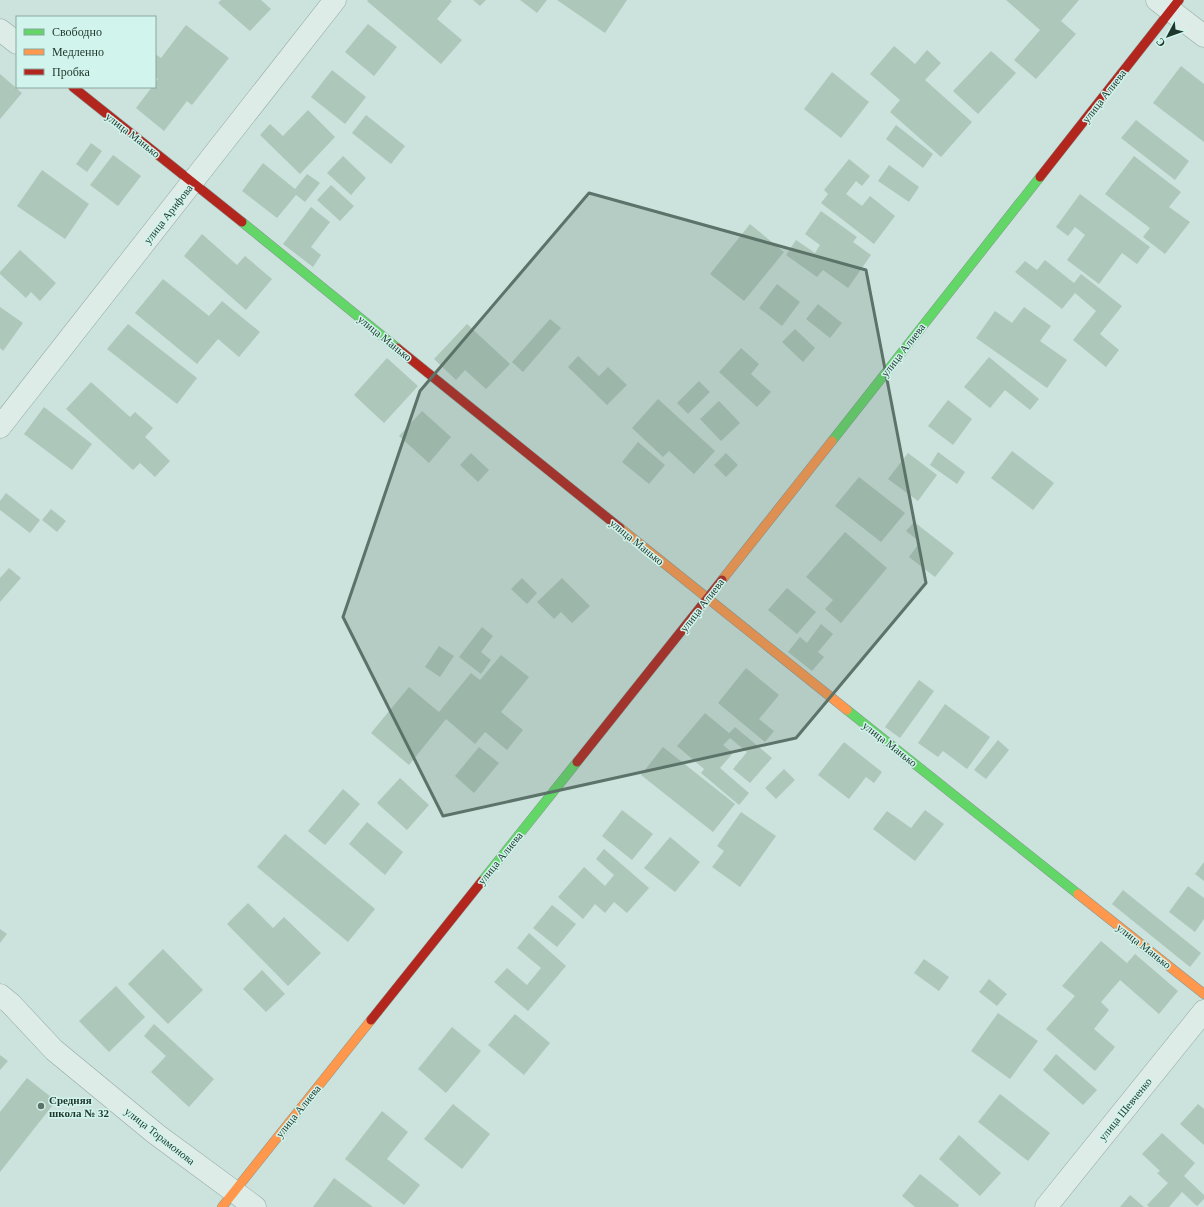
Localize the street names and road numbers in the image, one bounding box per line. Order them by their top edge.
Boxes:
street label: улица Алиева [1080,67,1129,125]
street label: улица Манько [103,110,163,160]
street label: улица Арифова [141,182,195,246]
street label: улица Манько [356,313,415,364]
street label: улица Алиева [879,321,928,379]
street label: улица Манько [608,517,667,568]
street label: улица Алиева [678,576,727,634]
street label: улица Манько [860,719,920,769]
street label: улица Алиева [475,829,525,887]
street label: улица Манько [1114,921,1174,971]
street label: улица Шевченко [1096,1075,1154,1143]
street label: улица Алиева [273,1082,323,1140]
street label: улица Торамонова [123,1105,197,1167]

